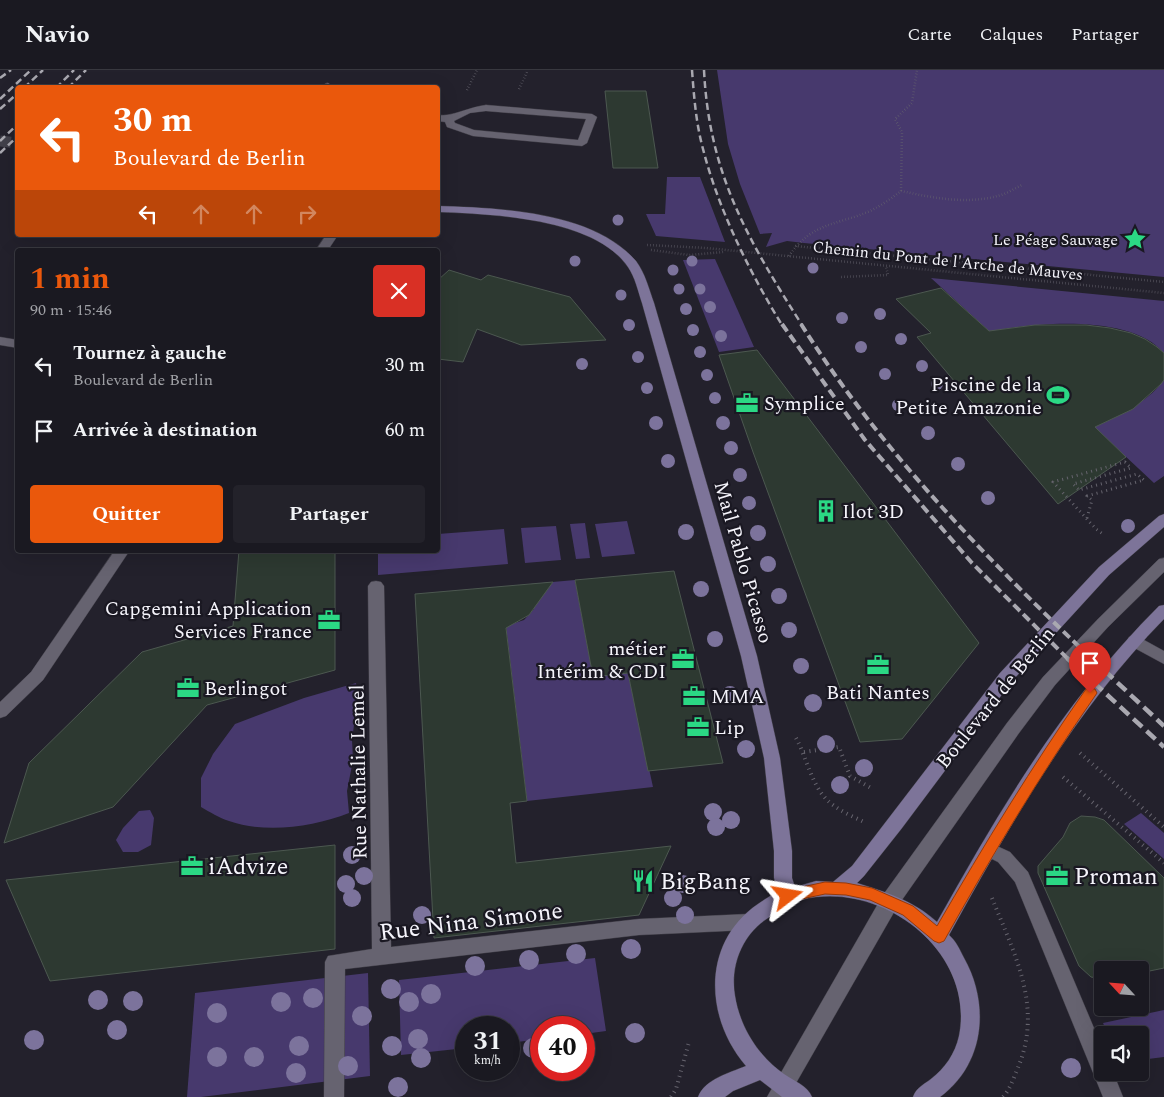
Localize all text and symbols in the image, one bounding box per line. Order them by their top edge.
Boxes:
text: Navio [25,17,90,53]
text: Carte [908,21,952,48]
text: Calques [980,21,1043,48]
text: Partager [1071,21,1139,48]
text: 30 m [113,94,193,147]
icon: left [30,105,95,170]
text: Boulevard de Berlin [113,142,306,175]
icon: left [134,200,162,228]
icon: ahead [187,200,215,228]
icon: ahead [240,200,268,228]
icon: right [293,200,321,228]
place icon: Le Péage Sauvage [1122,226,1148,252]
place label: Le Péage Sauvage [993,228,1118,252]
street label: Chemin du Pont de l'Arche de Mauves [812,235,1084,287]
text: 1 min [30,256,110,302]
button: close [373,265,425,317]
text: 90 m · 15:46 [30,298,112,322]
text: Tournez à gauche [73,339,226,368]
text: 30 m [385,351,425,380]
icon: left [30,352,58,380]
text: Boulevard de Berlin [73,368,213,392]
place label: Piscine de la Petite Amazonie [895,370,1042,423]
sports icon: Piscine de la Petite Amazonie [1045,382,1071,408]
place label: Symplice [764,389,845,419]
office icon: Symplice [734,390,760,416]
text: Arrivée à destination [73,416,257,445]
text: 60 m [385,416,425,445]
icon: arrive [30,417,58,445]
street label: Mail Pablo Picasso [706,478,781,647]
button: Quitter [30,485,223,543]
button: Partager [233,485,425,543]
place label: Ilot 3D [842,497,904,527]
building icon: Ilot 3D [813,498,839,524]
place label: Capgemini Application Services France [105,594,312,647]
office icon: Capgemini Application Services France [316,607,342,633]
street label: Boulevard de Berlin [929,620,1063,775]
place label: métier Intérim & CDI [537,634,666,687]
pin [1069,642,1111,693]
office icon: métier Intérim & CDI [670,646,696,672]
icon: arrive [1076,649,1104,677]
office icon: Bati Nantes [865,652,891,678]
place label: Berlingot [204,674,287,704]
office icon: Berlingot [175,675,201,701]
place label: Bati Nantes [826,678,930,708]
place label: MMA [711,682,764,712]
office icon: MMA [681,683,707,709]
street label: Rue Nathalie Lemel [342,684,376,860]
place label: Lip [714,713,744,743]
office icon: Lip [685,714,711,740]
place label: iAdvize [208,849,288,885]
office icon: iAdvize [179,853,205,879]
place label: Proman [1074,859,1158,895]
office icon: Proman [1044,863,1070,889]
place label: BigBang [660,864,751,900]
restaurant icon: BigBang [630,868,656,894]
position arrow [761,869,813,921]
street label: Rue Nina Simone [377,893,565,951]
north arrow [1094,961,1149,1016]
map controls [1094,961,1149,1081]
speed limit sign: 40 [530,1016,595,1081]
text: 31 [473,1023,502,1061]
button: sound [1094,1026,1149,1081]
text: km/h [474,1051,501,1070]

